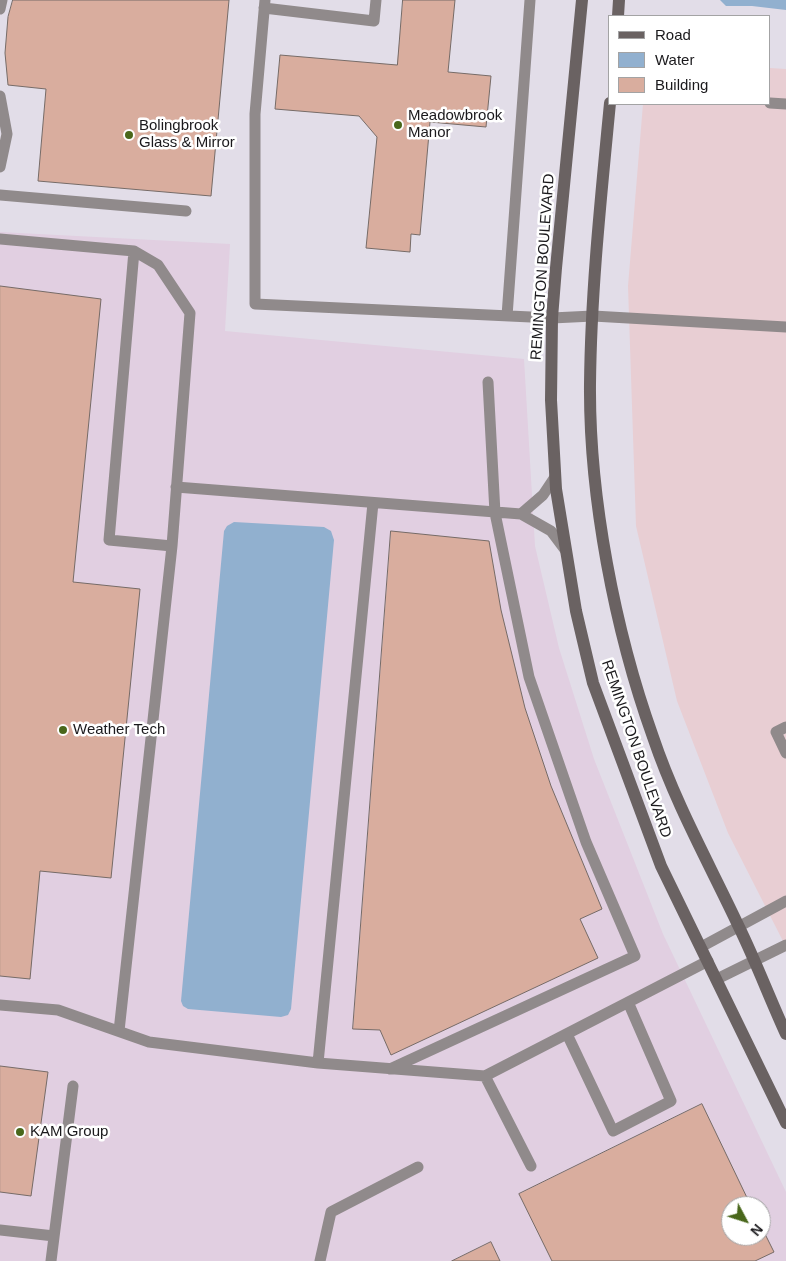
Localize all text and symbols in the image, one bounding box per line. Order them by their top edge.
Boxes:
legend [608,15,771,105]
text: Road [655,26,691,43]
text: Water [655,51,694,68]
text: Building [655,76,708,93]
place label: Meadowbrook Manor [408,107,502,142]
place label: Bolingbrook Glass & Mirror [139,117,235,152]
marker: Meadowbrook Manor [392,119,404,131]
marker: Bolingbrook Glass & Mirror [123,129,135,141]
street label: REMINGTON BOULEVARD [528,173,558,361]
street label: REMINGTON BOULEVARD [597,658,675,840]
place label: Weather Tech [73,721,165,739]
marker: Weather Tech [57,724,69,736]
place label: KAM Group [30,1123,108,1141]
marker: KAM Group [14,1126,26,1138]
north arrow [721,1196,771,1246]
text: N [747,1221,766,1239]

